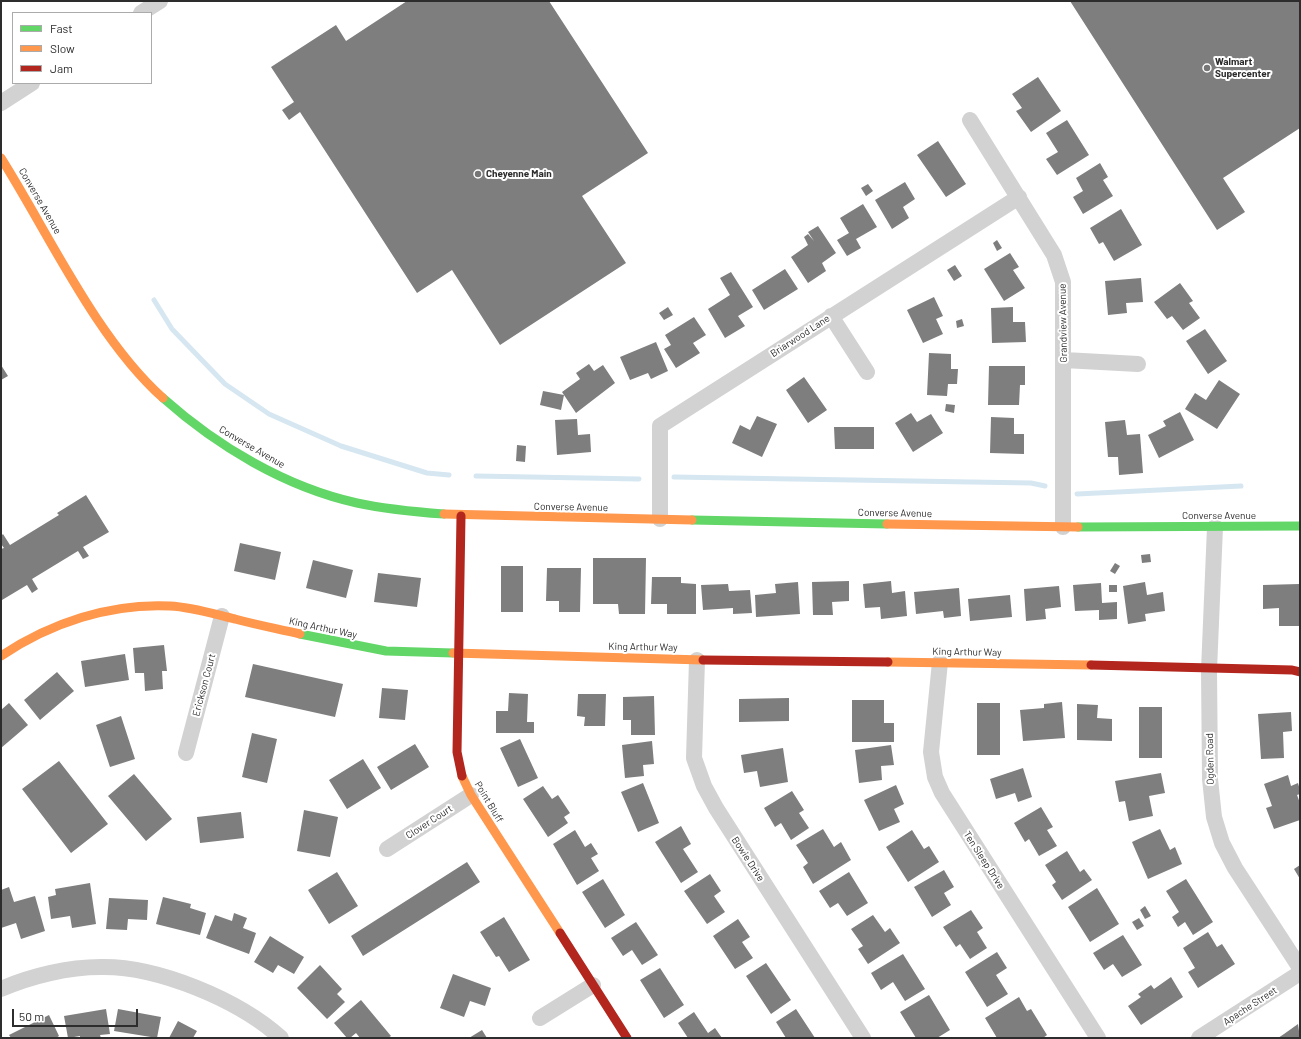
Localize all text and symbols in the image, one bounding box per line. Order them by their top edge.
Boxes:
legend [12,12,152,84]
text: Fast [50,21,73,35]
text: Slow [50,41,75,55]
place label: Walmart Supercenter [1215,56,1270,80]
text: Jam [50,61,73,75]
marker: Walmart Supercenter [1202,63,1212,73]
street label: Converse Avenue [16,166,64,236]
place label: Cheyenne Main [486,168,552,180]
marker: Cheyenne Main [473,169,483,179]
street label: Grandview Avenue [1056,283,1070,363]
street label: Briarwood Lane [768,312,832,360]
street label: Converse Avenue [217,423,287,471]
street label: Converse Avenue [534,500,608,514]
street label: Converse Avenue [858,506,932,520]
street label: Converse Avenue [1182,510,1256,522]
street label: King Arthur Way [288,615,358,641]
street label: King Arthur Way [608,640,678,654]
street label: King Arthur Way [932,645,1002,659]
street label: Erickson Court [190,652,218,718]
street label: Ogden Road [1204,733,1216,785]
street label: Point Bluff [472,779,506,825]
street label: Clover Court [403,802,455,842]
street label: Ten Sleep Drive [961,829,1007,891]
street label: Bowie Drive [729,834,767,884]
street label: Apache Street [1221,984,1279,1028]
scale bar [14,1001,140,1027]
text: 50 m [19,1009,44,1023]

